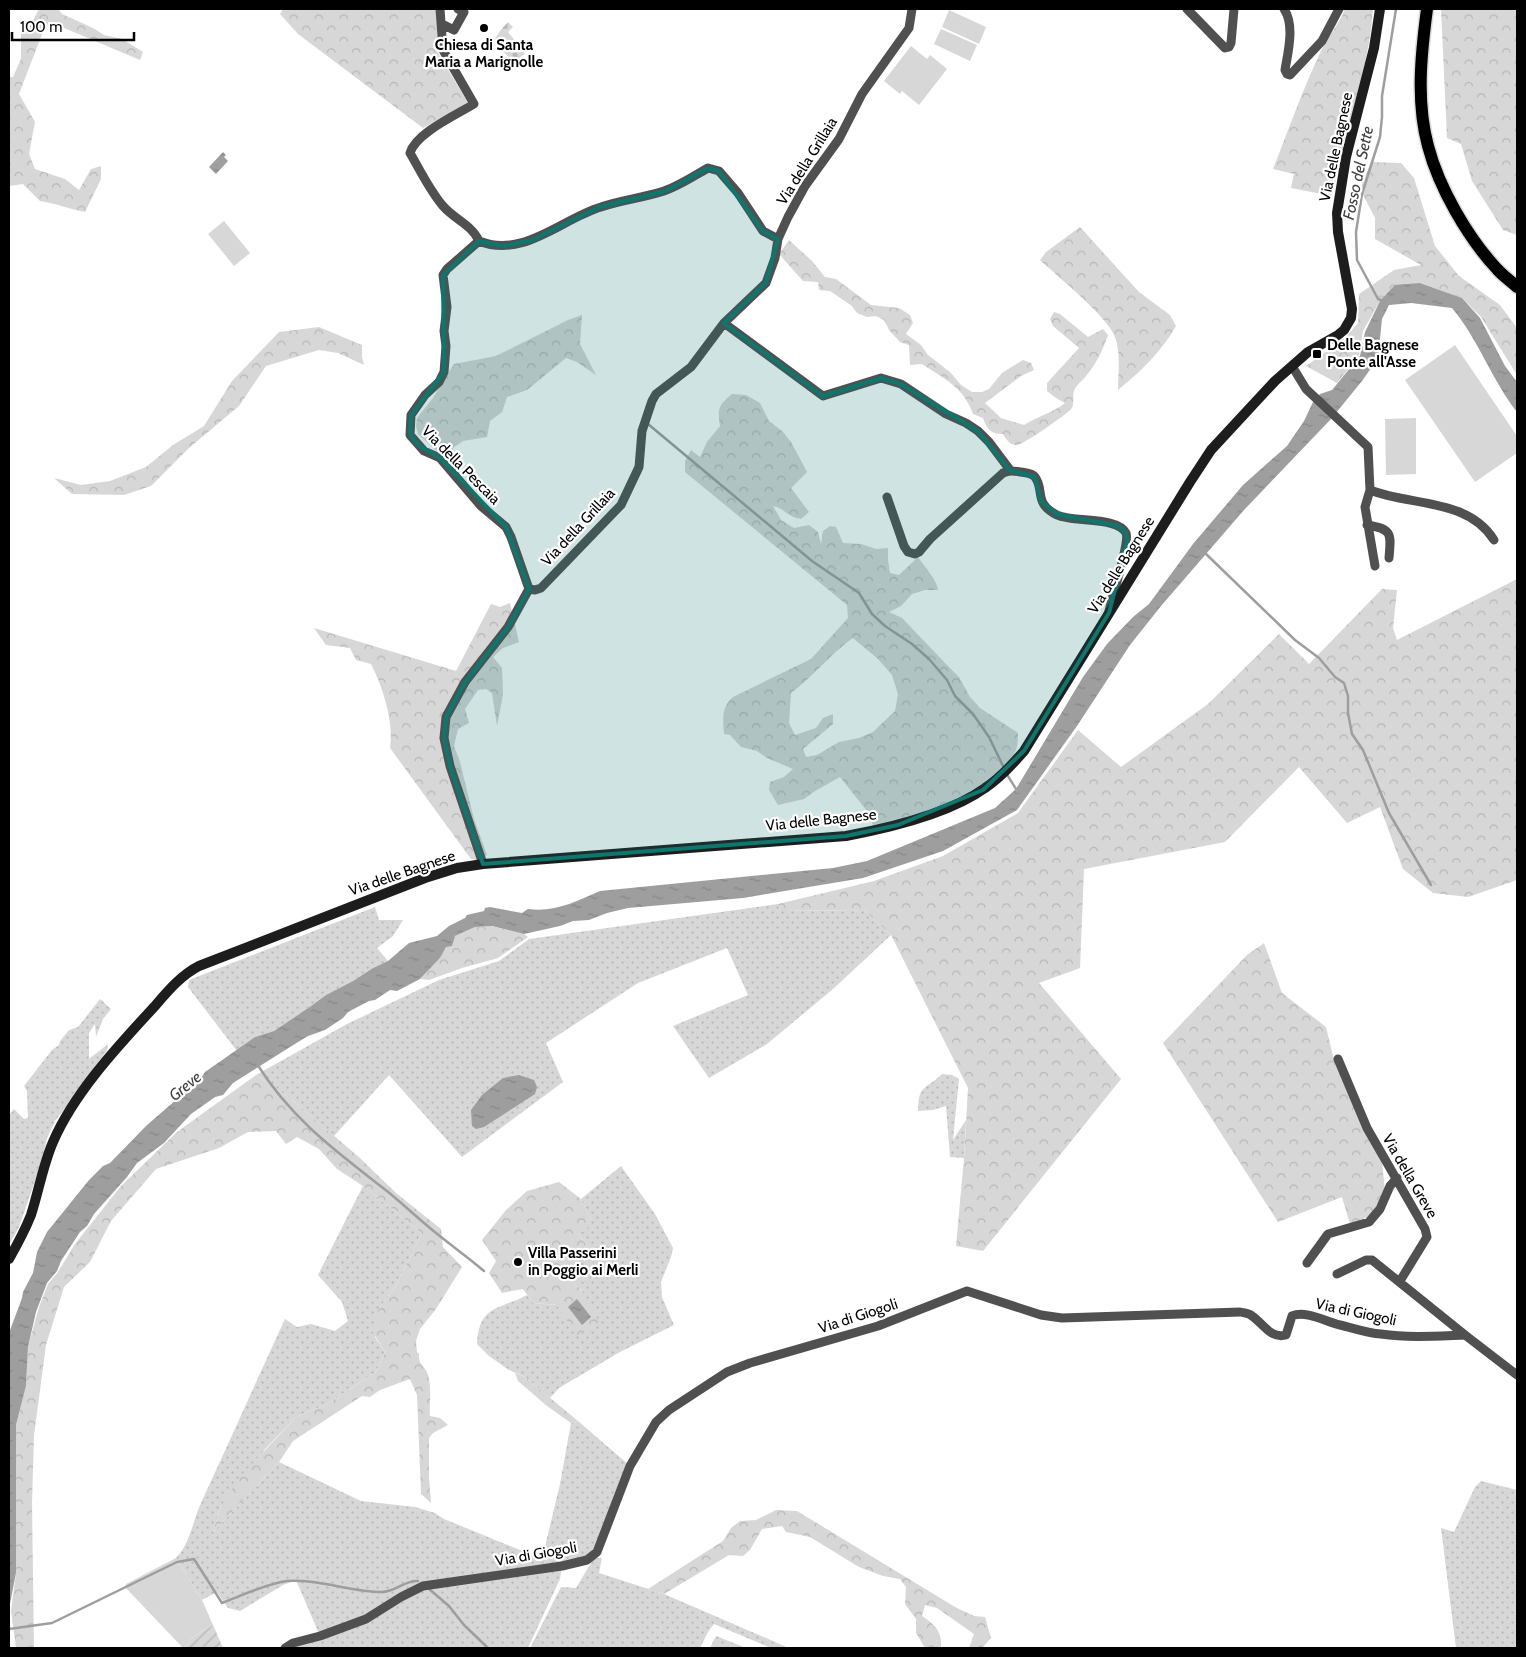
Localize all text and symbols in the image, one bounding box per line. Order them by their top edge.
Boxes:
scale bar [12,10,135,42]
text: 100 m [20,18,62,36]
marker: Chiesa di Santa Maria a Marignolle [478,22,490,34]
place label: Chiesa di Santa Maria a Marignolle [425,36,543,71]
street label: Via delle Bagnese [1316,90,1356,203]
street label: Via della Grillaia [773,113,841,208]
water label: Fosso del Sette [1339,125,1377,221]
place label: Delle Bagnese Ponte all'Asse [1327,336,1419,371]
marker: Delle Bagnese Ponte all'Asse [1311,348,1323,360]
street label: Via della Pescaia [418,422,505,509]
street label: Via della Grillaia [537,484,619,570]
street label: Via delle Bagnese [1084,513,1158,617]
street label: Via delle Bagnese [765,805,878,835]
street label: Via delle Bagnese [346,846,458,900]
water label: Greve [165,1067,205,1105]
street label: Via della Greve [1379,1131,1442,1222]
place label: Villa Passerini in Poggio ai Merli [528,1244,638,1279]
marker: Villa Passerini in Poggio ai Merli [512,1256,524,1268]
street label: Via di Giogoli [816,1295,900,1337]
street label: Via di Giogoli [1314,1295,1398,1329]
street label: Via di Giogoli [494,1538,578,1570]

